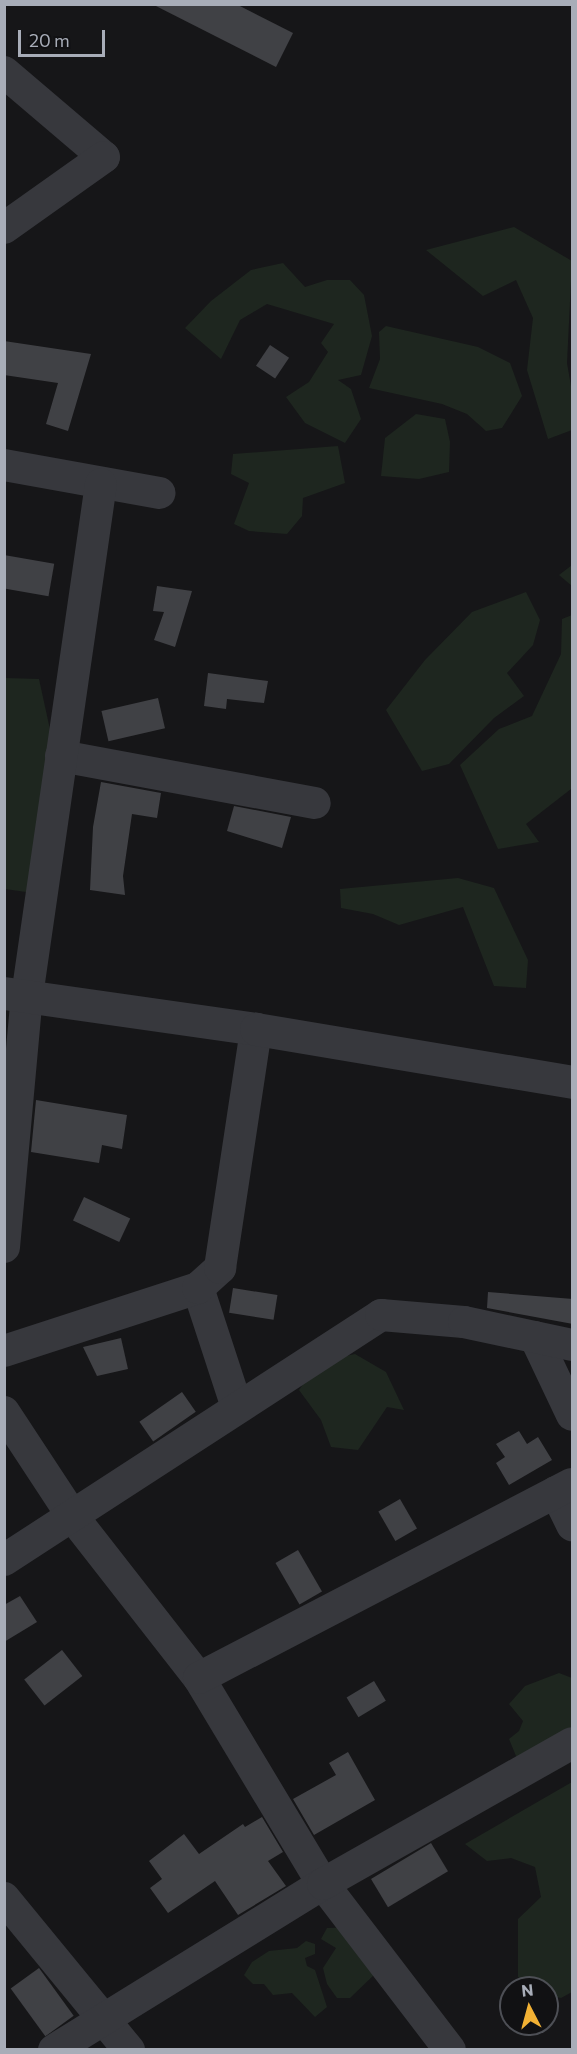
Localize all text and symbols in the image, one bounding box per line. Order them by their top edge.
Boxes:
scale bar [21,18,108,56]
text: 20 m [29,29,70,51]
north arrow [499,1976,559,2036]
text: N [520,1980,534,2000]

